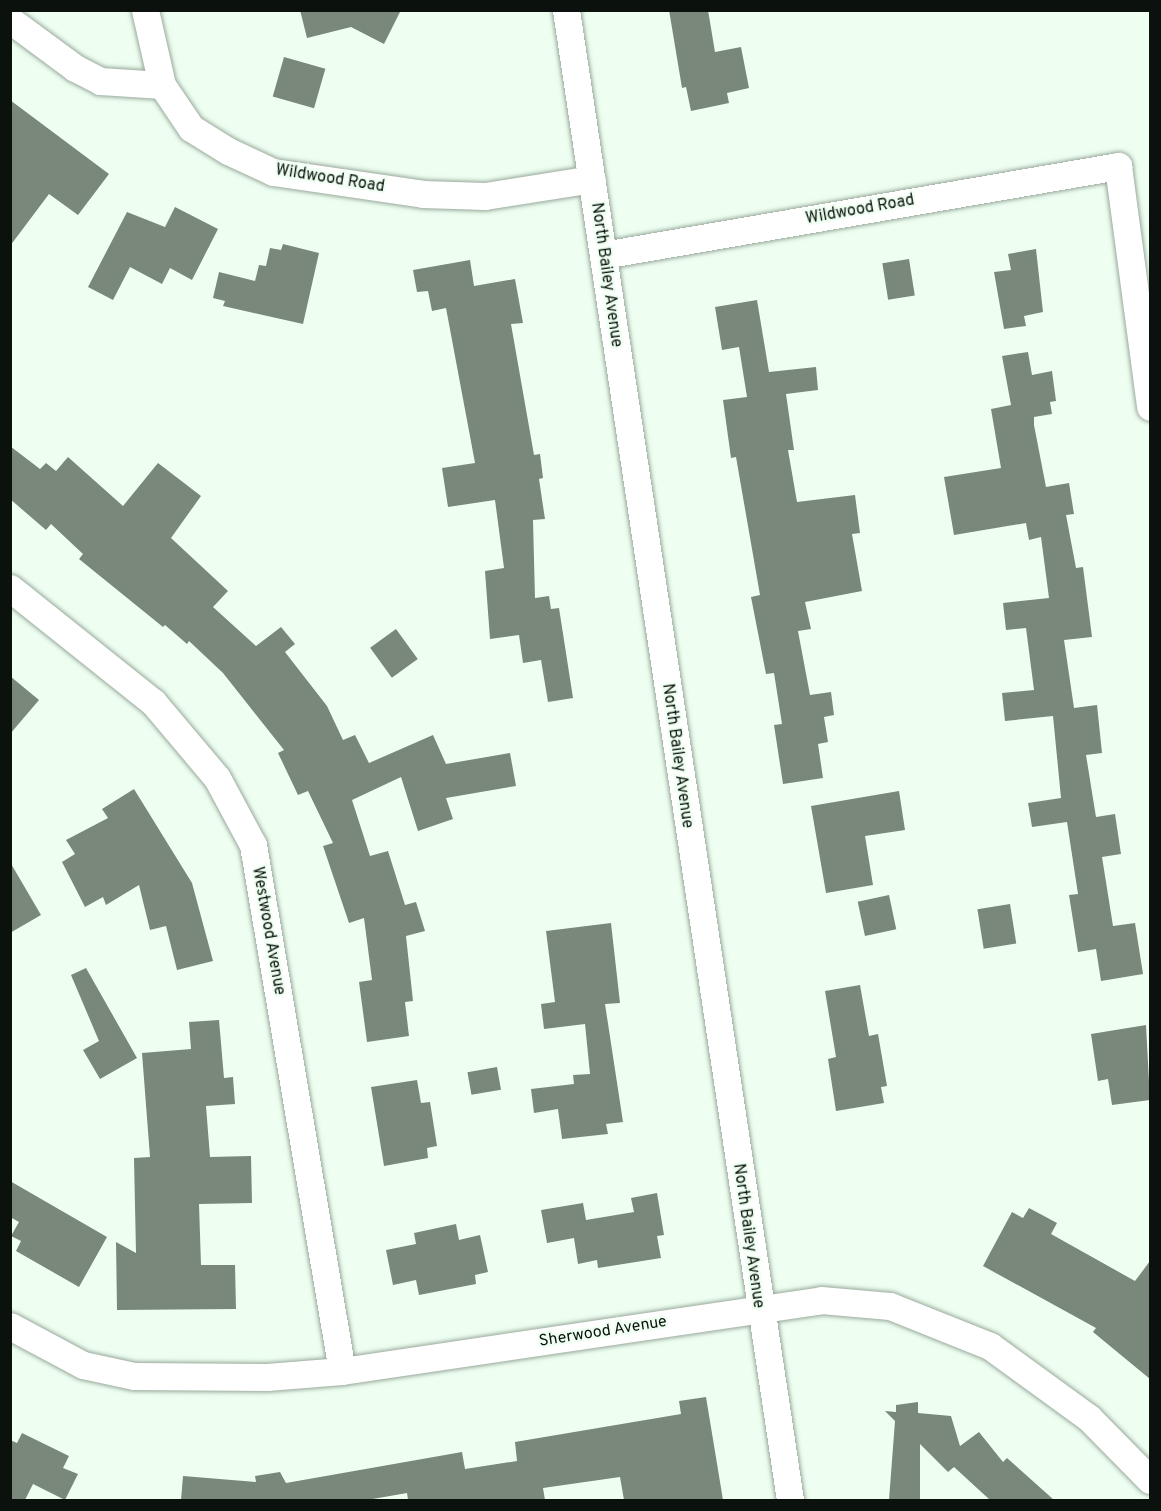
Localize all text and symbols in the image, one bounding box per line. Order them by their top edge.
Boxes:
street label: Wildwood Road [274,161,386,197]
street label: Wildwood Road [804,191,916,229]
street label: North Bailey Avenue [586,201,626,349]
street label: North Bailey Avenue [657,682,697,830]
street label: Westwood Avenue [247,865,289,997]
street label: North Bailey Avenue [728,1162,768,1310]
street label: Sherwood Avenue [537,1312,669,1352]

